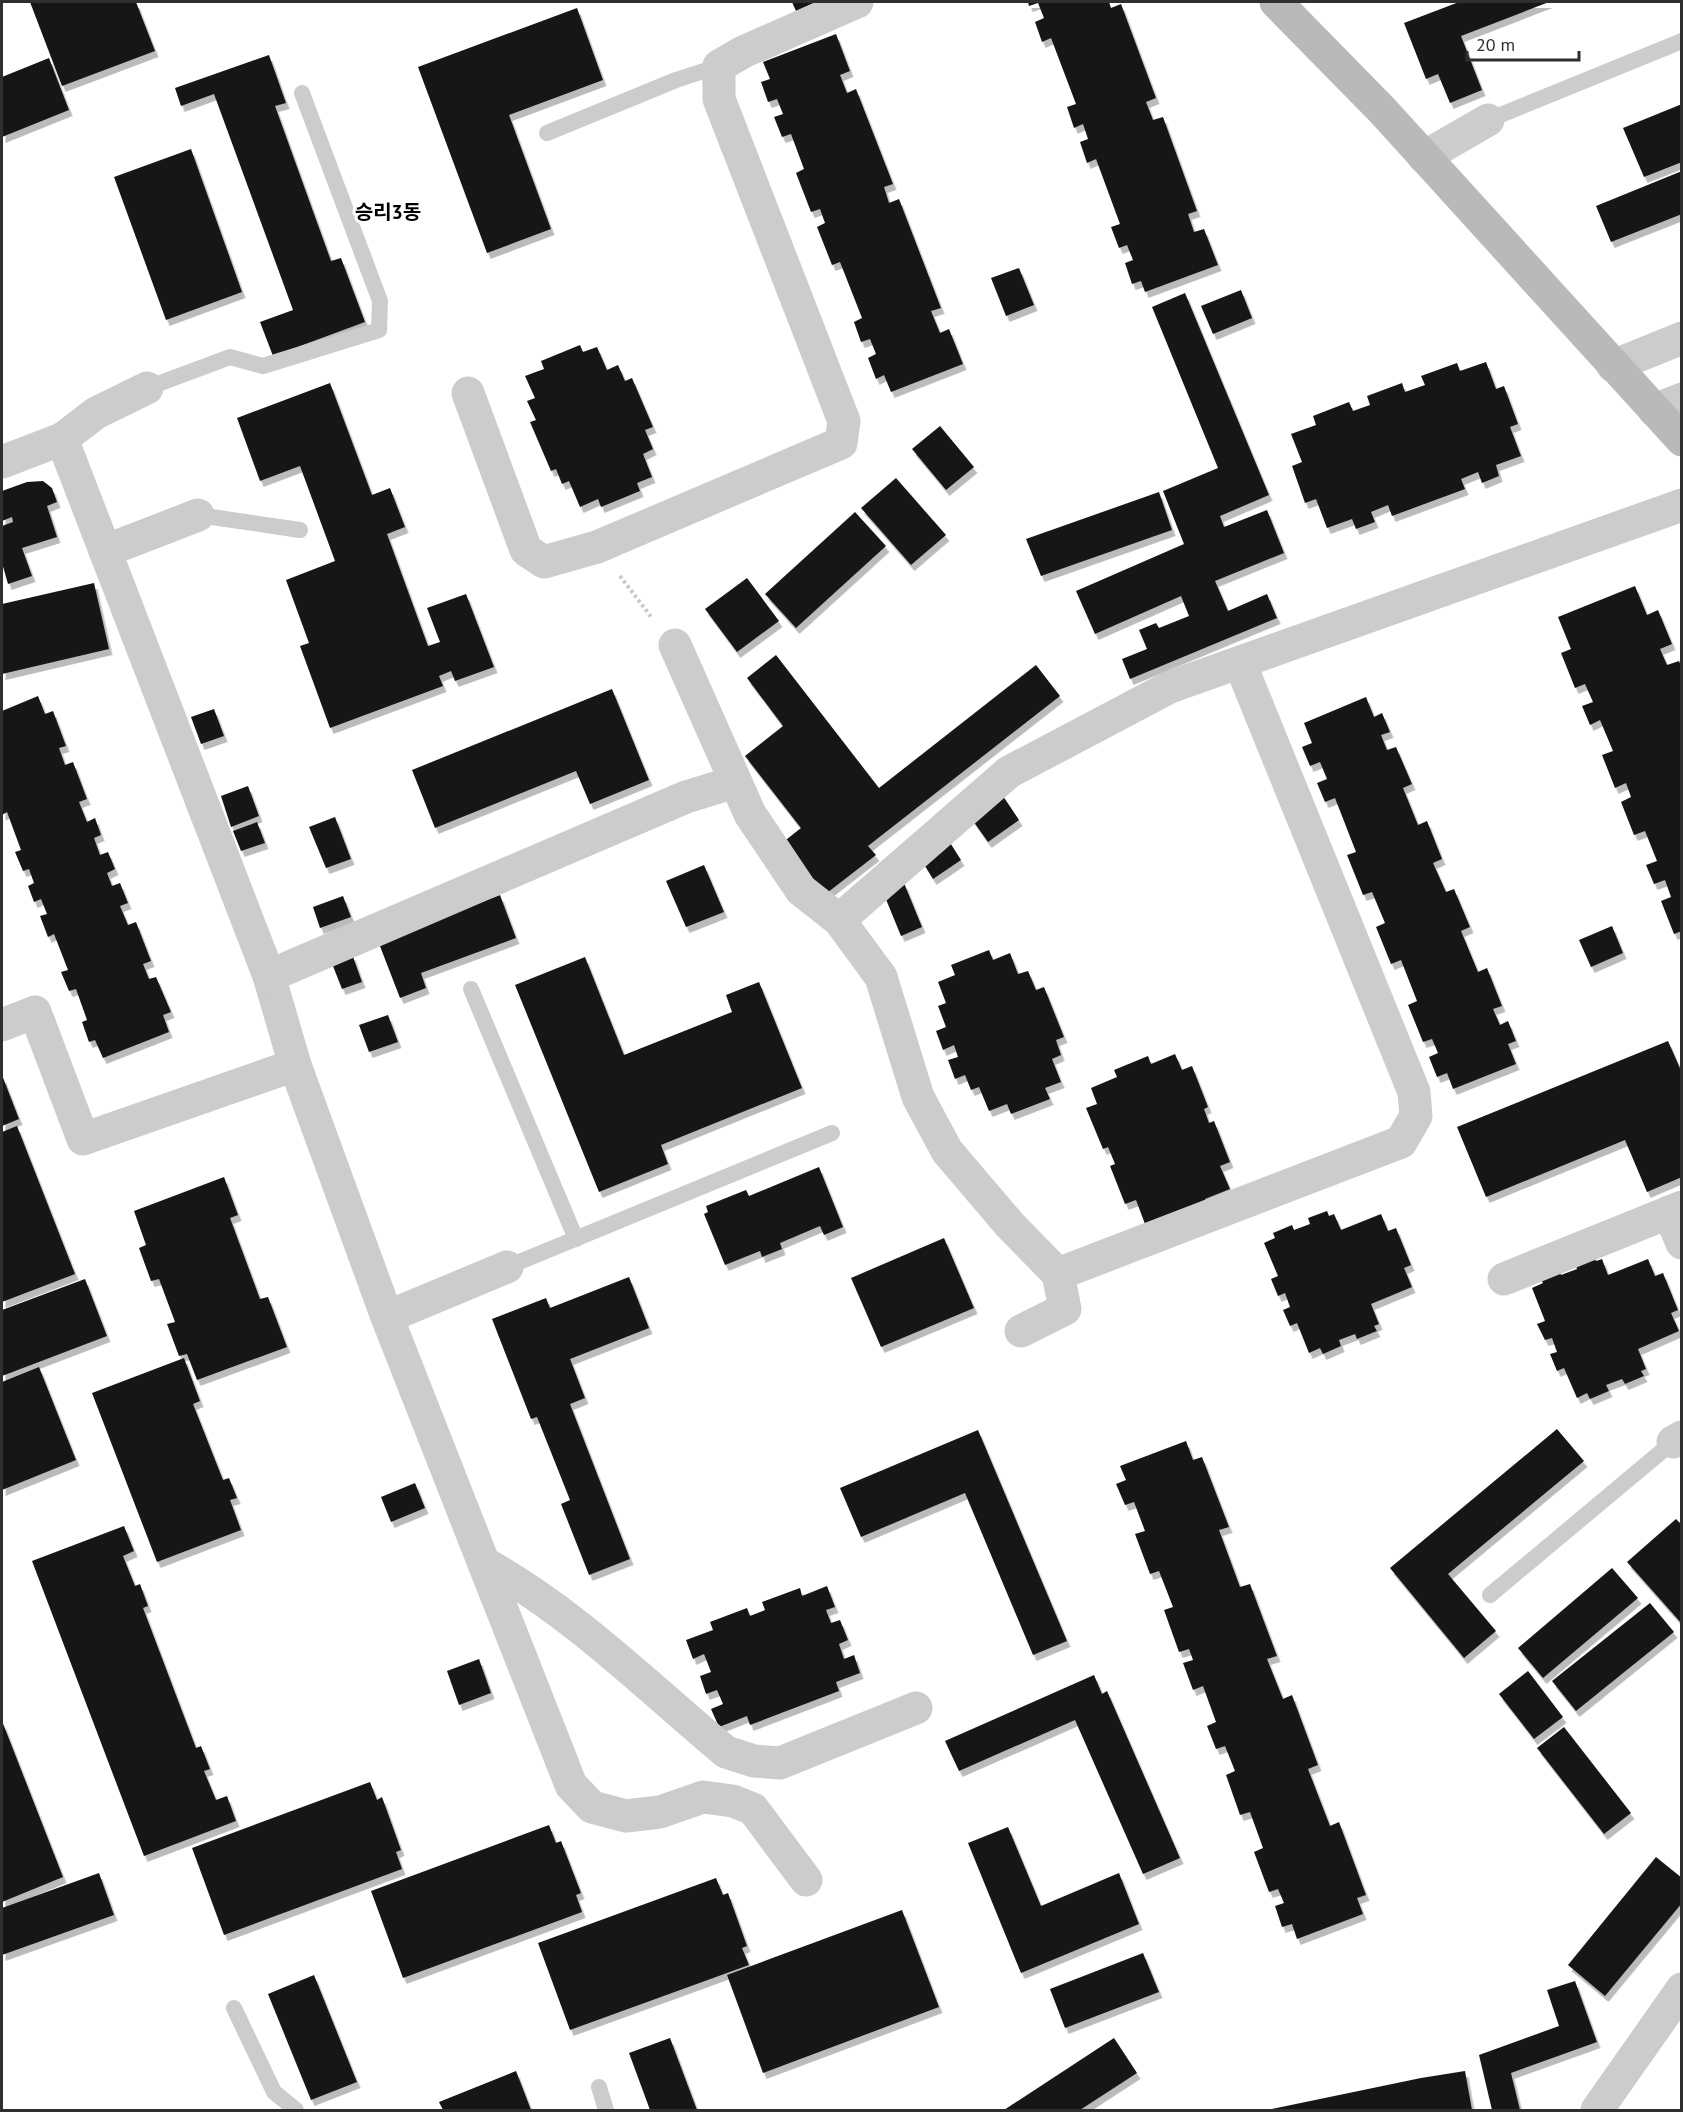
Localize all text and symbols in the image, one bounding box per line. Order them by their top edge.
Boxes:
scale bar [1467,24,1580,62]
text: 20 m [1476,33,1515,56]
district label: 승리3동 [355,199,421,225]

